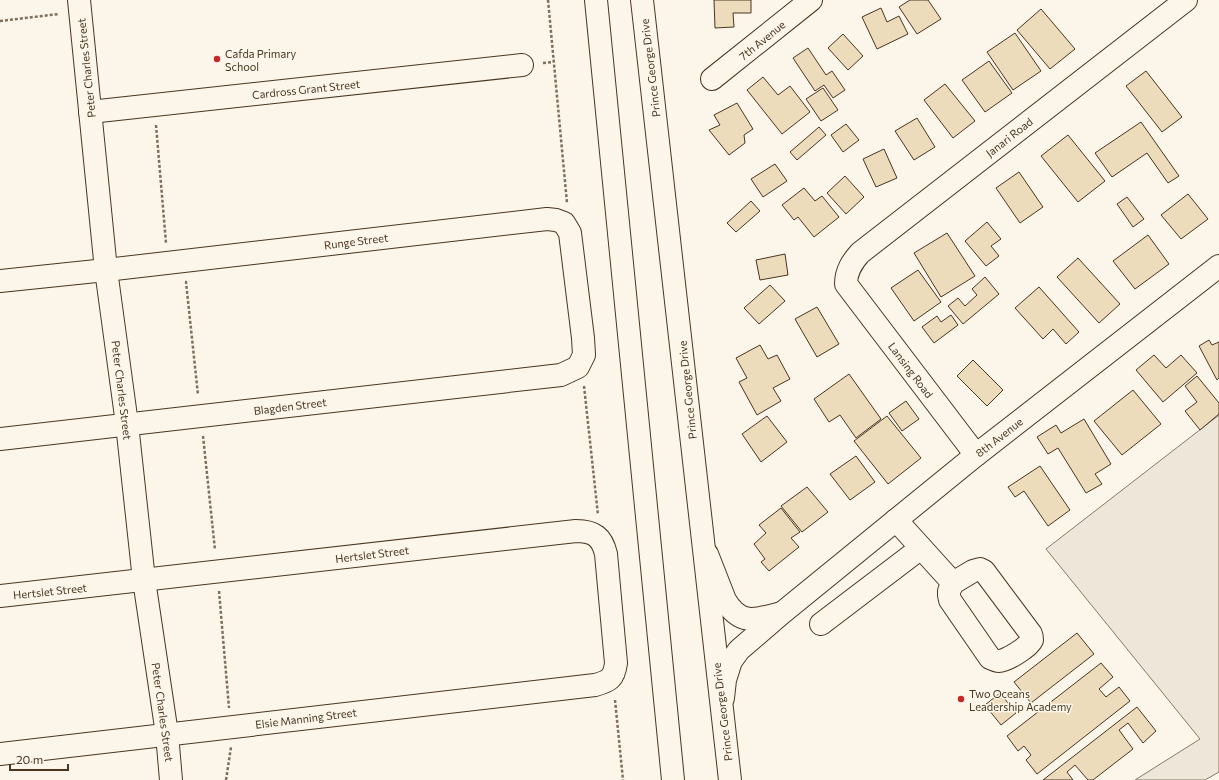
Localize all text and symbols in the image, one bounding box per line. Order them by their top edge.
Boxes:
street label: Peter Charles Street [74,17,98,118]
street label: 7th Avenue [736,17,788,62]
street label: Prince George Drive [637,18,662,118]
place label: Cafda Primary School [225,47,297,73]
marker: Cafda Primary School [212,54,222,64]
street label: Cardross Grant Street [251,77,361,101]
street label: Janari Road [983,115,1036,160]
street label: Runge Street [323,231,389,251]
street label: Peter Charles Street [109,340,135,441]
street label: Prince George Drive [675,340,699,440]
street label: Lansing Road [886,340,936,400]
street label: Blagden Street [253,395,328,417]
street label: 8th Avenue [973,414,1025,459]
street label: Hertslet Street [334,543,410,565]
street label: Hertslet Street [12,581,88,601]
street label: Peter Charles Street [150,662,176,763]
street label: Prince George Drive [709,662,734,762]
place label: Two Oceans Leadership Academy [969,687,1072,713]
marker: Two Oceans Leadership Academy [956,694,966,704]
street label: Elsie Manning Street [255,705,358,731]
scale bar [10,746,68,772]
text: 20 m [16,752,43,766]

